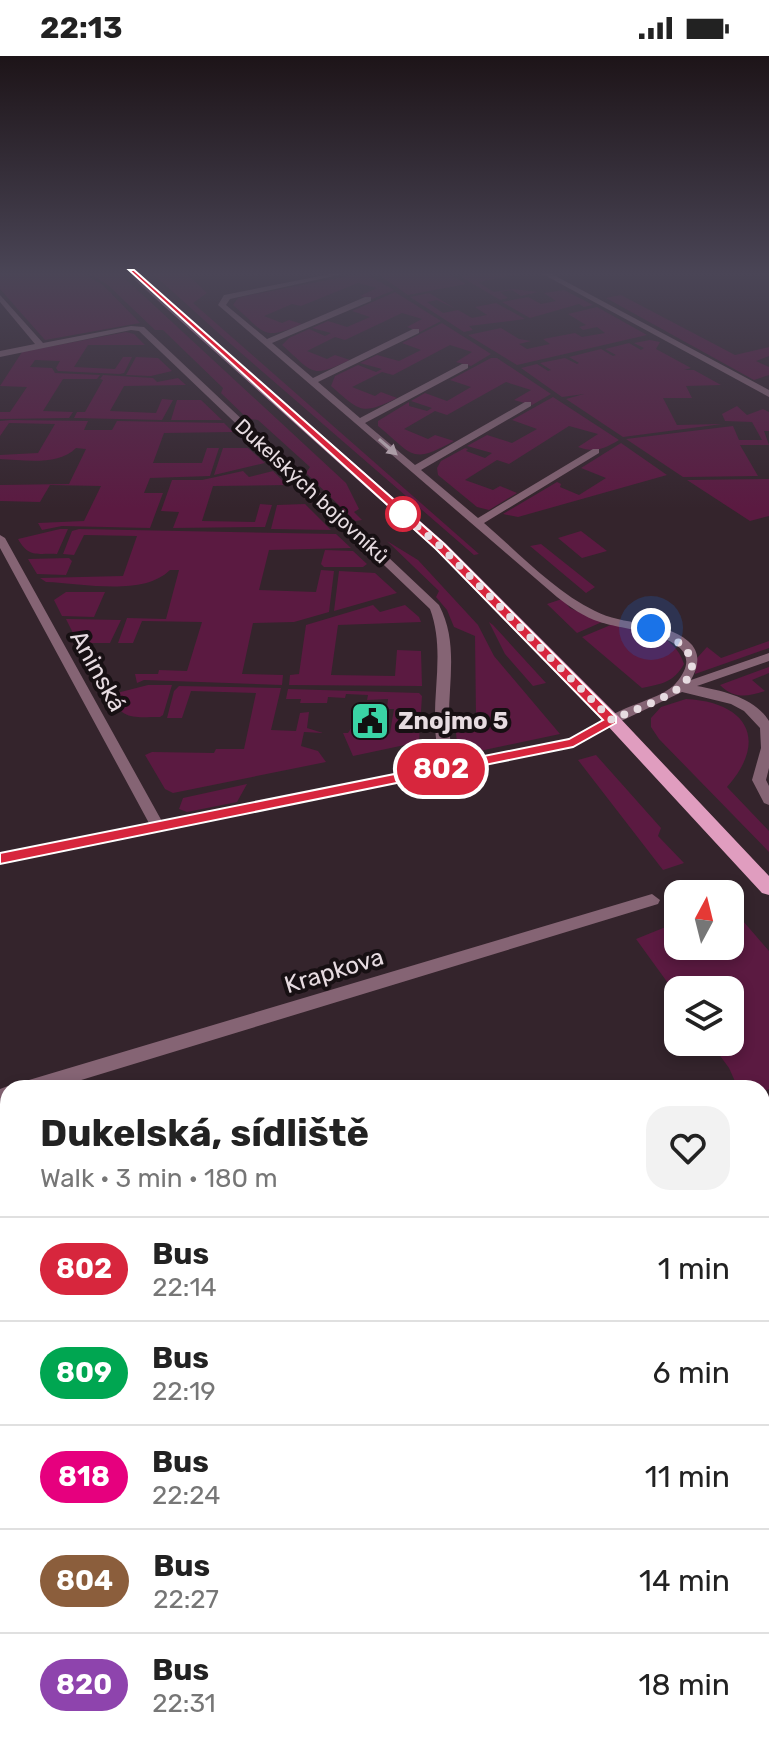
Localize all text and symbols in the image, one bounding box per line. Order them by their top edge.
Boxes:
text: 22:13 [40,10,122,46]
street label: Dukelských bojovníků [230,414,394,568]
one-way arrow [377,438,397,455]
unlabelled marker [386,497,420,531]
your location [631,608,671,648]
street label: Aninská [64,625,132,717]
public building icon: Znojmo 5 [349,700,391,742]
place label: Znojmo 5 [398,707,508,735]
line badge: 802 [395,743,487,795]
text: 802 [413,752,469,785]
north arrow [664,880,744,960]
map controls [664,880,744,1056]
street label: Krapkova [281,943,387,999]
button: layers [664,976,744,1056]
button: heart [646,1106,730,1190]
text: Dukelská, sídliště [40,1110,369,1156]
text: Walk · 3 min · 180 m [40,1163,278,1194]
text: Bus [152,1236,209,1272]
text: 1 min [658,1251,730,1287]
text: 802 [56,1252,112,1285]
text: 22:14 [152,1272,217,1303]
text: Bus [152,1340,209,1376]
text: 6 min [652,1355,730,1391]
text: 809 [56,1356,112,1389]
text: 22:19 [152,1376,216,1407]
text: Bus [152,1444,209,1480]
text: 11 min [645,1459,730,1495]
text: 818 [58,1460,110,1493]
text: 22:24 [152,1480,220,1511]
text: Bus [153,1548,210,1584]
text: 14 min [639,1563,730,1599]
text: 804 [56,1564,113,1597]
text: 22:27 [153,1584,219,1615]
text: Bus [152,1652,209,1688]
text: 18 min [639,1667,730,1703]
text: 820 [56,1668,112,1701]
text: 22:31 [152,1688,216,1719]

